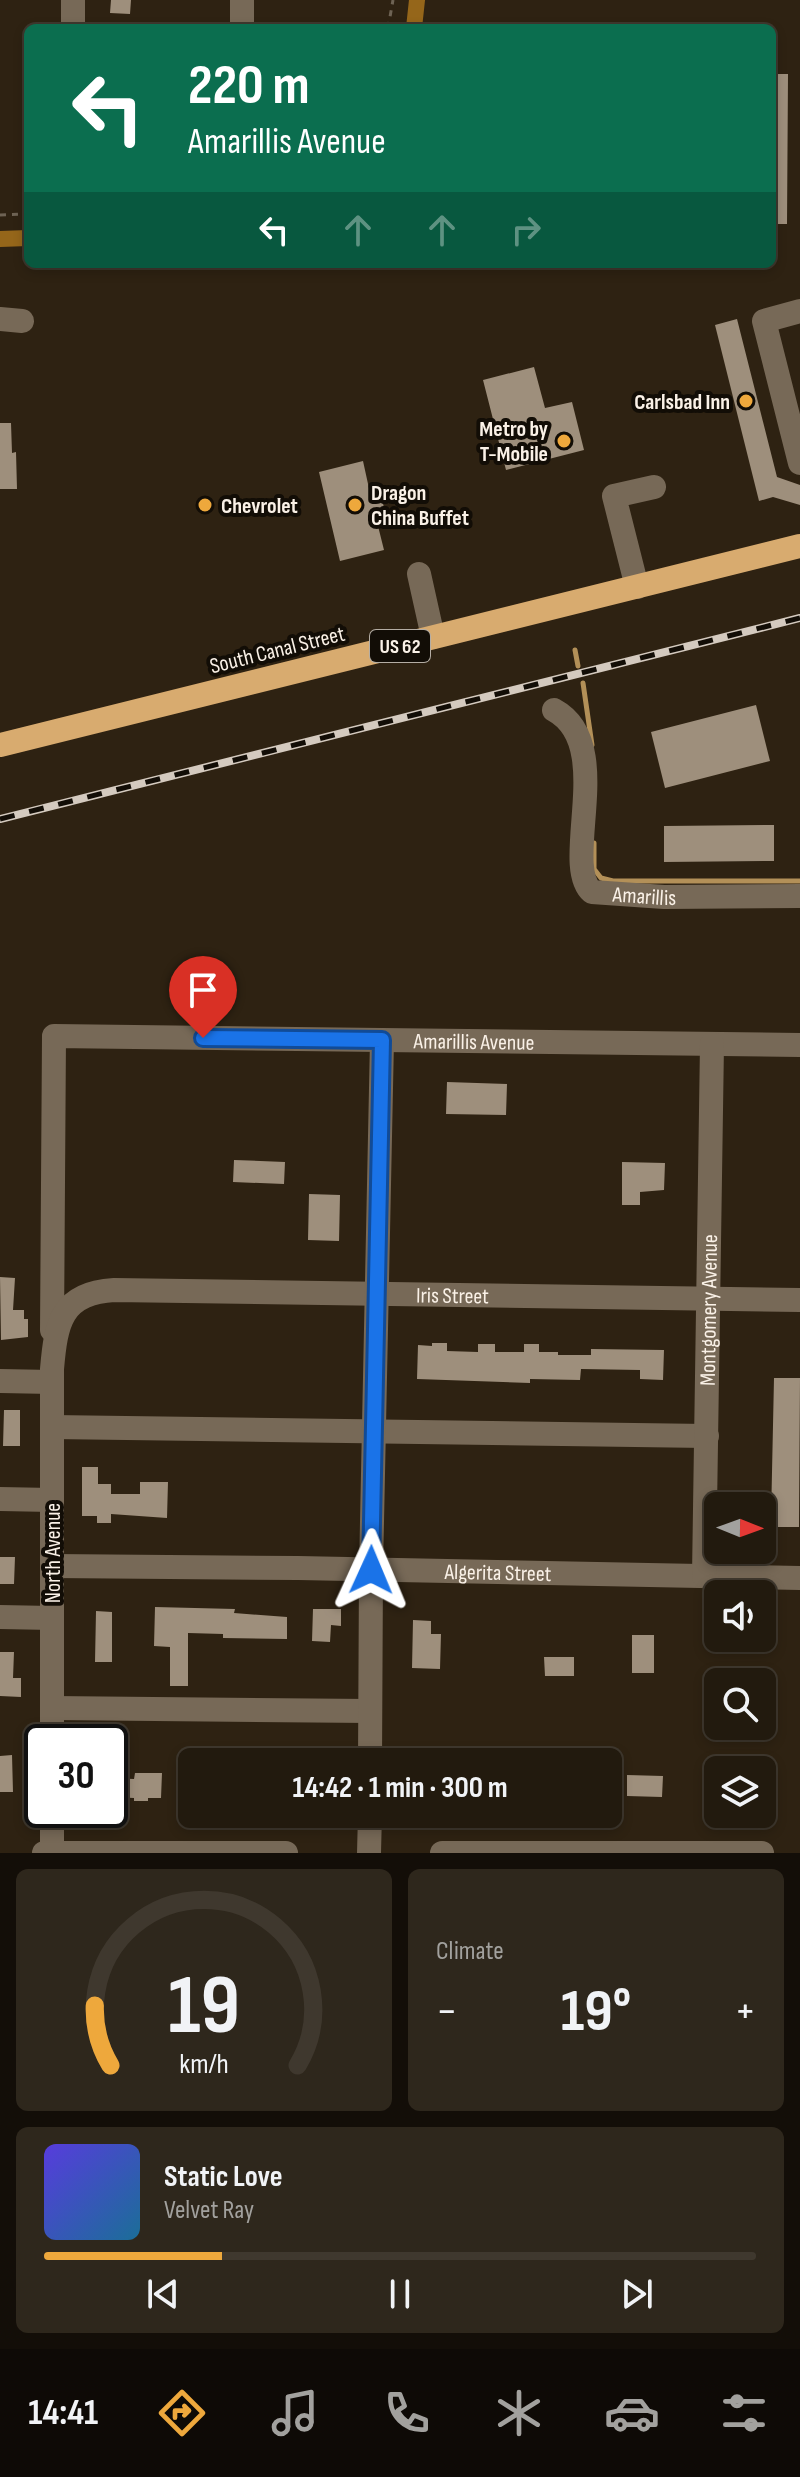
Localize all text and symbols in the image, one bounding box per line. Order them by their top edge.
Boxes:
text: 220 m [188,53,310,120]
icon: left [56,56,160,160]
text: Amarillis Avenue [188,121,386,164]
icon: left [252,208,296,252]
icon: ahead [336,208,380,252]
icon: ahead [420,208,464,252]
icon: right [504,208,548,252]
place label: Carlsbad Inn [634,389,730,416]
marker: Carlsbad Inn [737,392,755,410]
place label: Metro by T-Mobile [479,416,548,468]
marker: Metro by T-Mobile [555,432,573,450]
place label: Dragon China Buffet [371,480,469,532]
place label: Chevrolet [221,493,298,520]
marker: Chevrolet [196,496,214,514]
marker: Dragon China Buffet [346,496,364,514]
street label: South Canal Street [207,621,348,680]
road number: US 62 [370,630,430,662]
street label: Amarillis [611,881,676,912]
pin [169,956,237,1038]
icon: arrive [181,968,225,1012]
street label: Amarillis Avenue [412,1028,535,1057]
street label: Montgomery Avenue [695,1234,724,1386]
street label: Iris Street [416,1282,489,1310]
north arrow [704,1492,776,1564]
map controls [704,1492,776,1828]
street label: North Avenue [40,1503,67,1603]
position arrow [329,1528,413,1612]
street label: Algerita Street [443,1559,552,1588]
button: sound [704,1580,776,1652]
button: search [704,1668,776,1740]
speed limit sign: 30 [24,1724,128,1828]
button: layers [704,1756,776,1828]
text: 14:42 · 1 min · 300 m [292,1770,508,1806]
text: Climate [436,1936,504,1967]
text: 19 [168,1957,240,2057]
text: 19° [561,1976,631,2048]
text: − [436,1985,458,2038]
text: + [734,1985,756,2038]
text: km/h [179,2047,229,2082]
text: Static Love [164,2159,283,2195]
text: Velvet Ray [164,2195,254,2226]
icon: previous [141,2272,185,2316]
icon: pause [378,2272,422,2316]
icon: next [615,2272,659,2316]
icon: directions [154,2385,210,2441]
icon: music [267,2385,323,2441]
icon: phone [379,2385,435,2441]
icon: climate [491,2385,547,2441]
icon: car [604,2385,660,2441]
icon: filters [716,2385,772,2441]
text: 14:41 [28,2392,98,2435]

